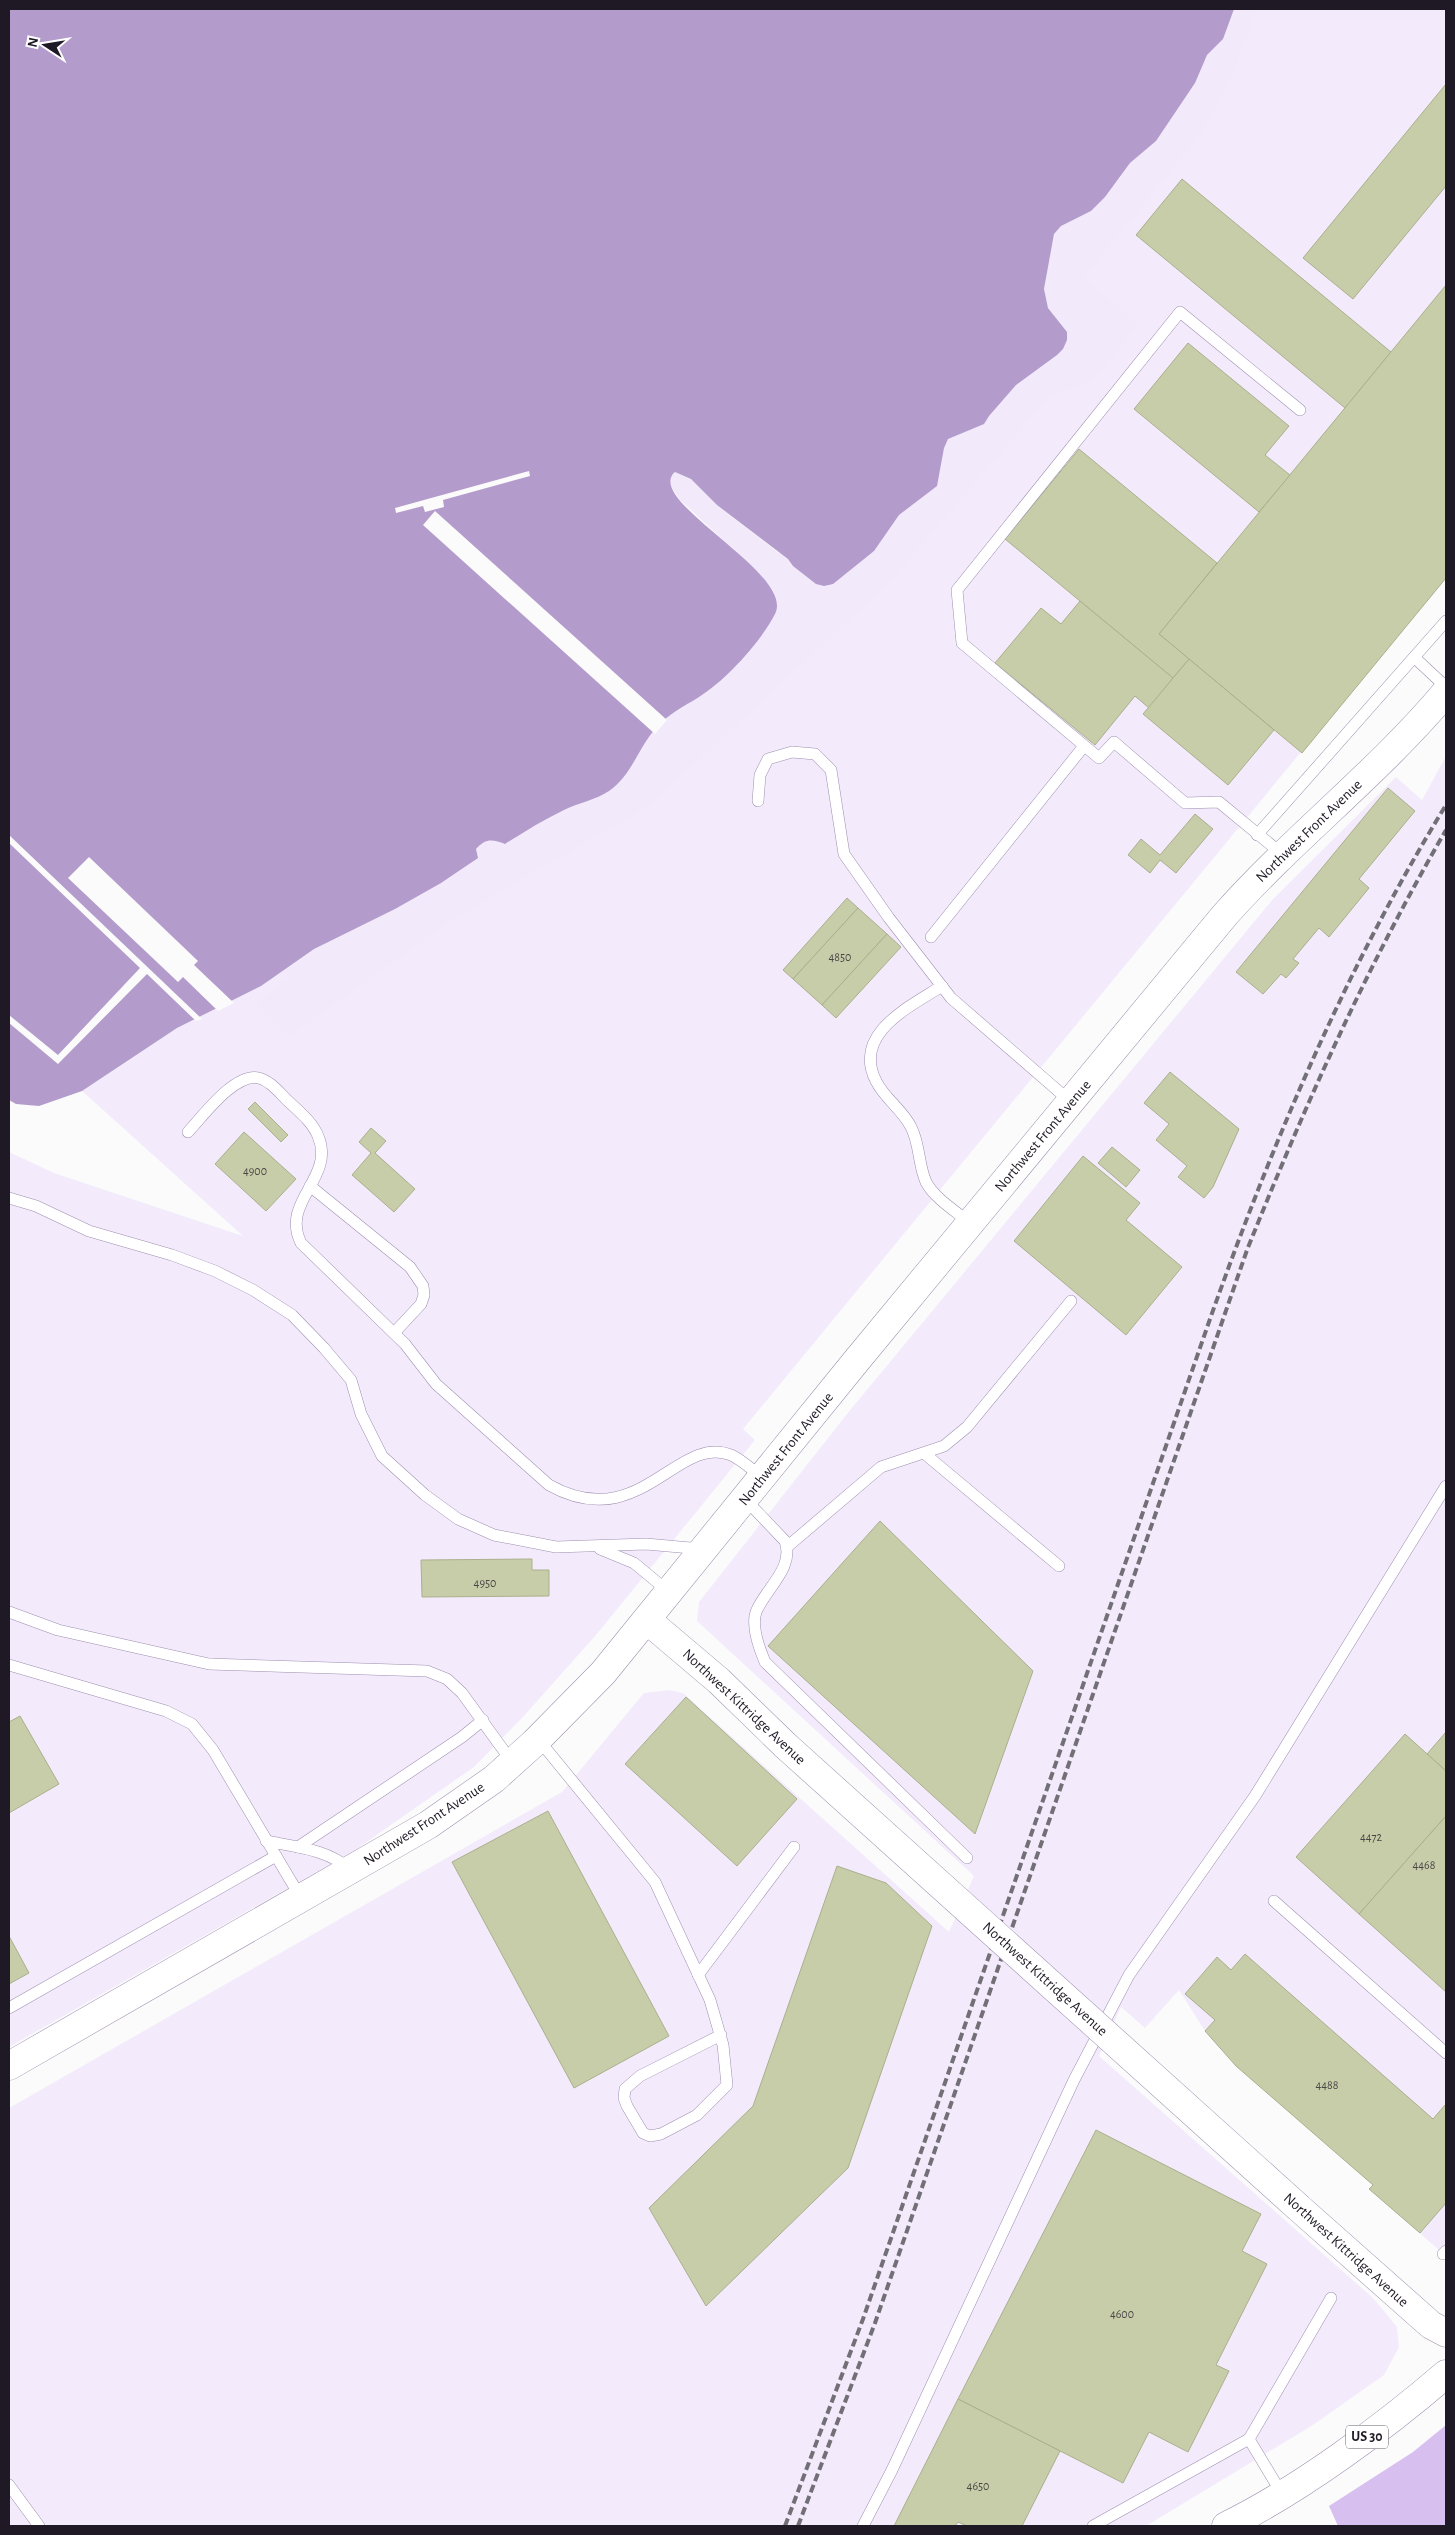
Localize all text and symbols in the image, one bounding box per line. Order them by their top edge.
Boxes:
north arrow [20,20,70,70]
text: N [25,36,41,49]
street label: Northwest Front Avenue [1253,777,1365,885]
house number: 4850 [829,951,851,963]
street label: Northwest Front Avenue [992,1077,1094,1195]
house number: 4900 [243,1165,267,1177]
street label: Northwest Front Avenue [736,1390,836,1508]
house number: 4950 [474,1577,496,1589]
street label: Northwest Kittridge Avenue [680,1646,808,1768]
street label: Northwest Front Avenue [361,1779,487,1869]
house number: 4472 [1360,1831,1383,1843]
house number: 4468 [1413,1859,1436,1871]
street label: Northwest Kittridge Avenue [980,1919,1110,2039]
house number: 4488 [1316,2079,1339,2091]
street label: Northwest Kittridge Avenue [1281,2190,1411,2310]
house number: 4600 [1110,2308,1134,2320]
road number: US 30 [1346,2426,1388,2448]
house number: 4650 [967,2480,989,2492]

